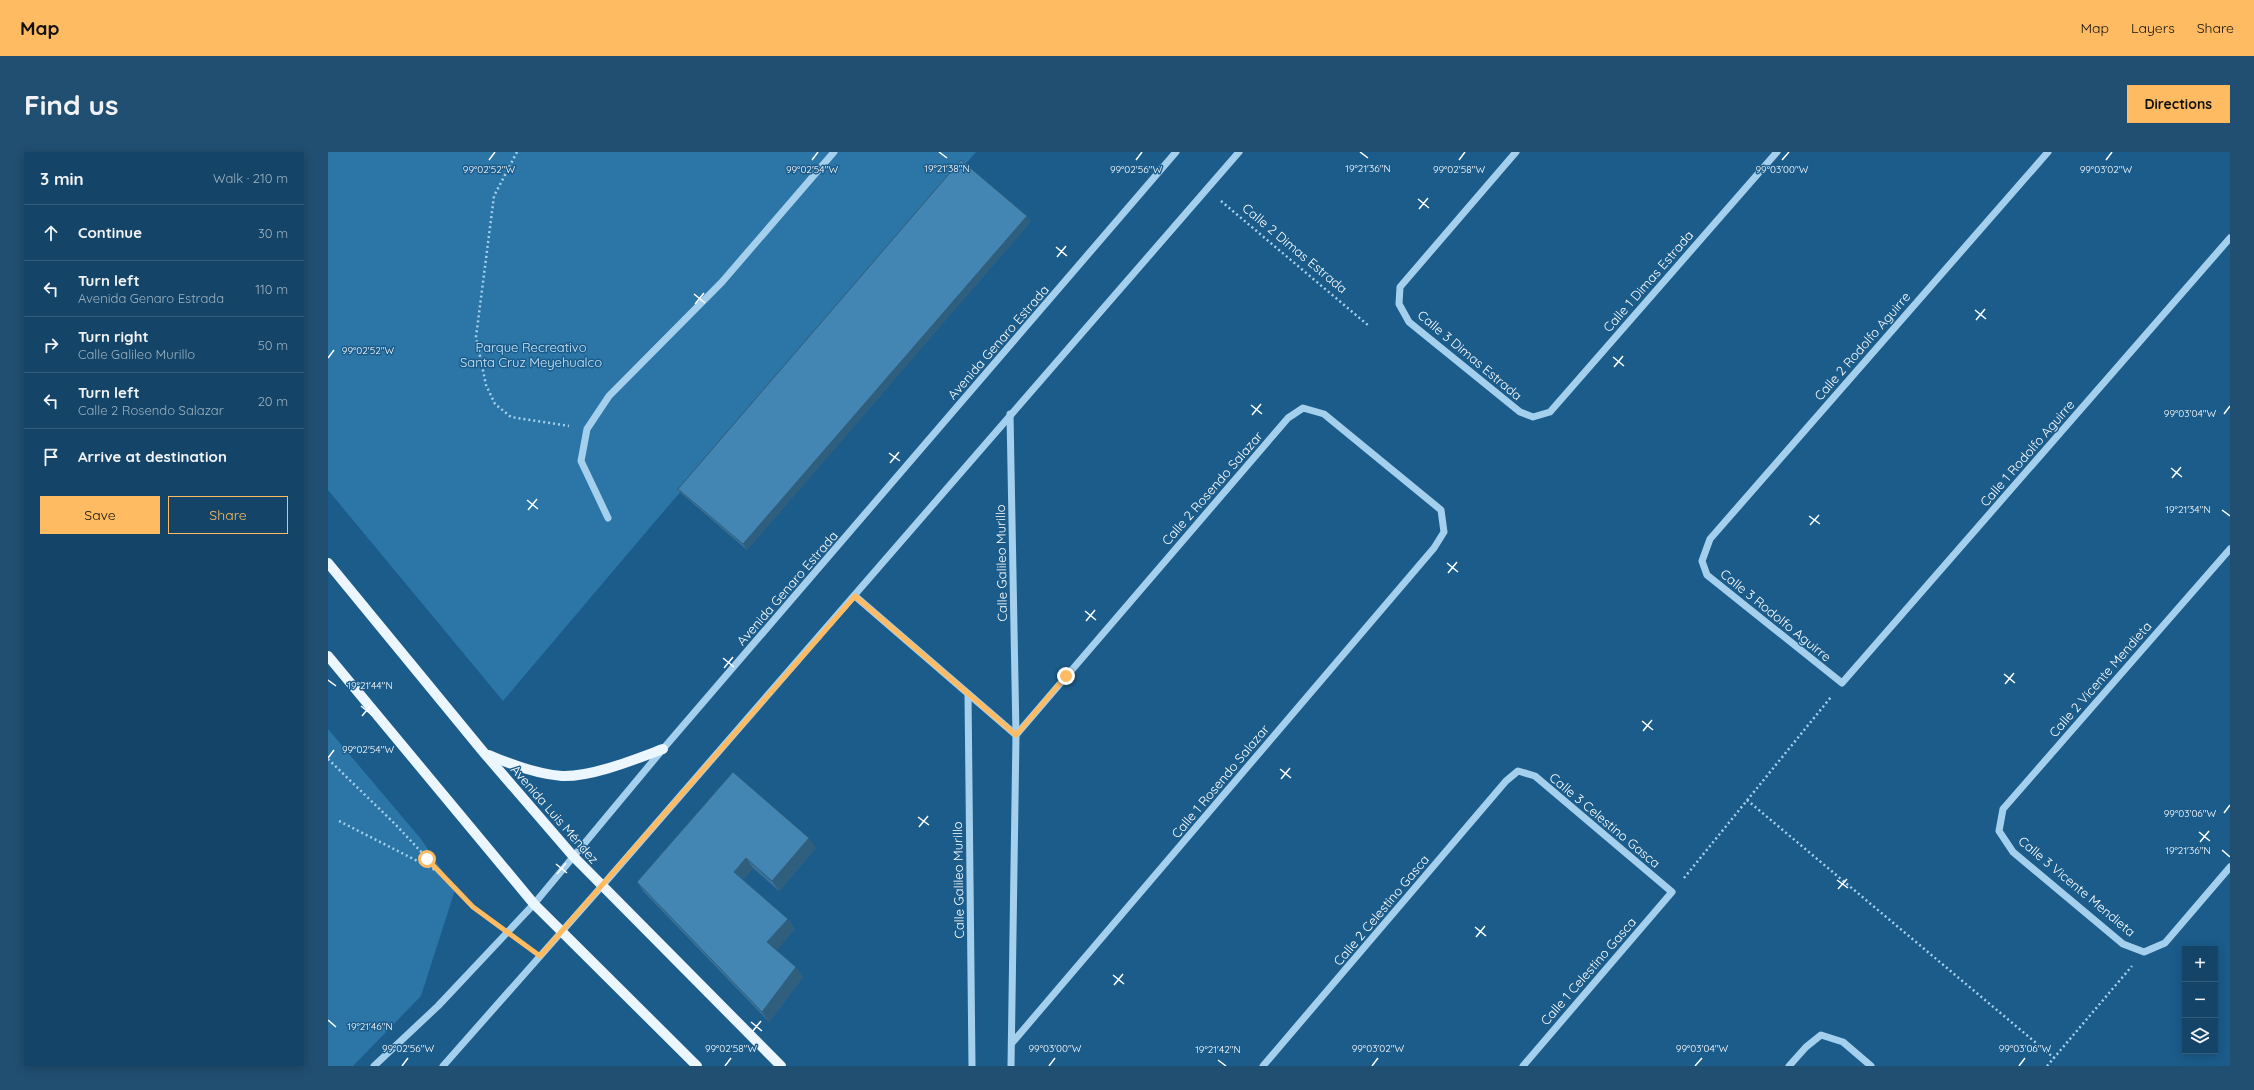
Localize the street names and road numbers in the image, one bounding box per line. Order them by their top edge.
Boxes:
street label: Calle 2 Dimas Estrada [1239,200,1351,296]
street label: Calle 1 Dimas Estrada [1600,227,1696,335]
street label: Avenida Genaro Estrada [944,282,1052,402]
street label: Calle 2 Rodolfo Aguirre [1811,289,1913,403]
street label: Calle 3 Dimas Estrada [1415,307,1525,403]
street label: Calle 1 Rodolfo Aguirre [1976,396,2078,510]
street label: Calle 2 Rosendo Salazar [1158,428,1266,548]
street label: Calle Galileo Murillo [992,504,1010,622]
street label: Avenida Genaro Estrada [733,528,841,648]
street label: Calle 3 Rodolfo Aguirre [1717,565,1835,665]
street label: Calle 2 Vicente Mendieta [2045,618,2155,740]
street label: Calle 1 Rosendo Salazar [1168,721,1272,841]
street label: Avenida Luis Méndez [508,761,602,867]
street label: Calle 3 Celestino Gasca [1546,769,1664,871]
street label: Calle Galileo Murillo [949,821,967,939]
street label: Calle 3 Vicente Mendieta [2015,832,2139,940]
street label: Calle 2 Celestino Gasca [1330,851,1432,969]
street label: Calle 1 Celestino Gasca [1537,914,1639,1028]

